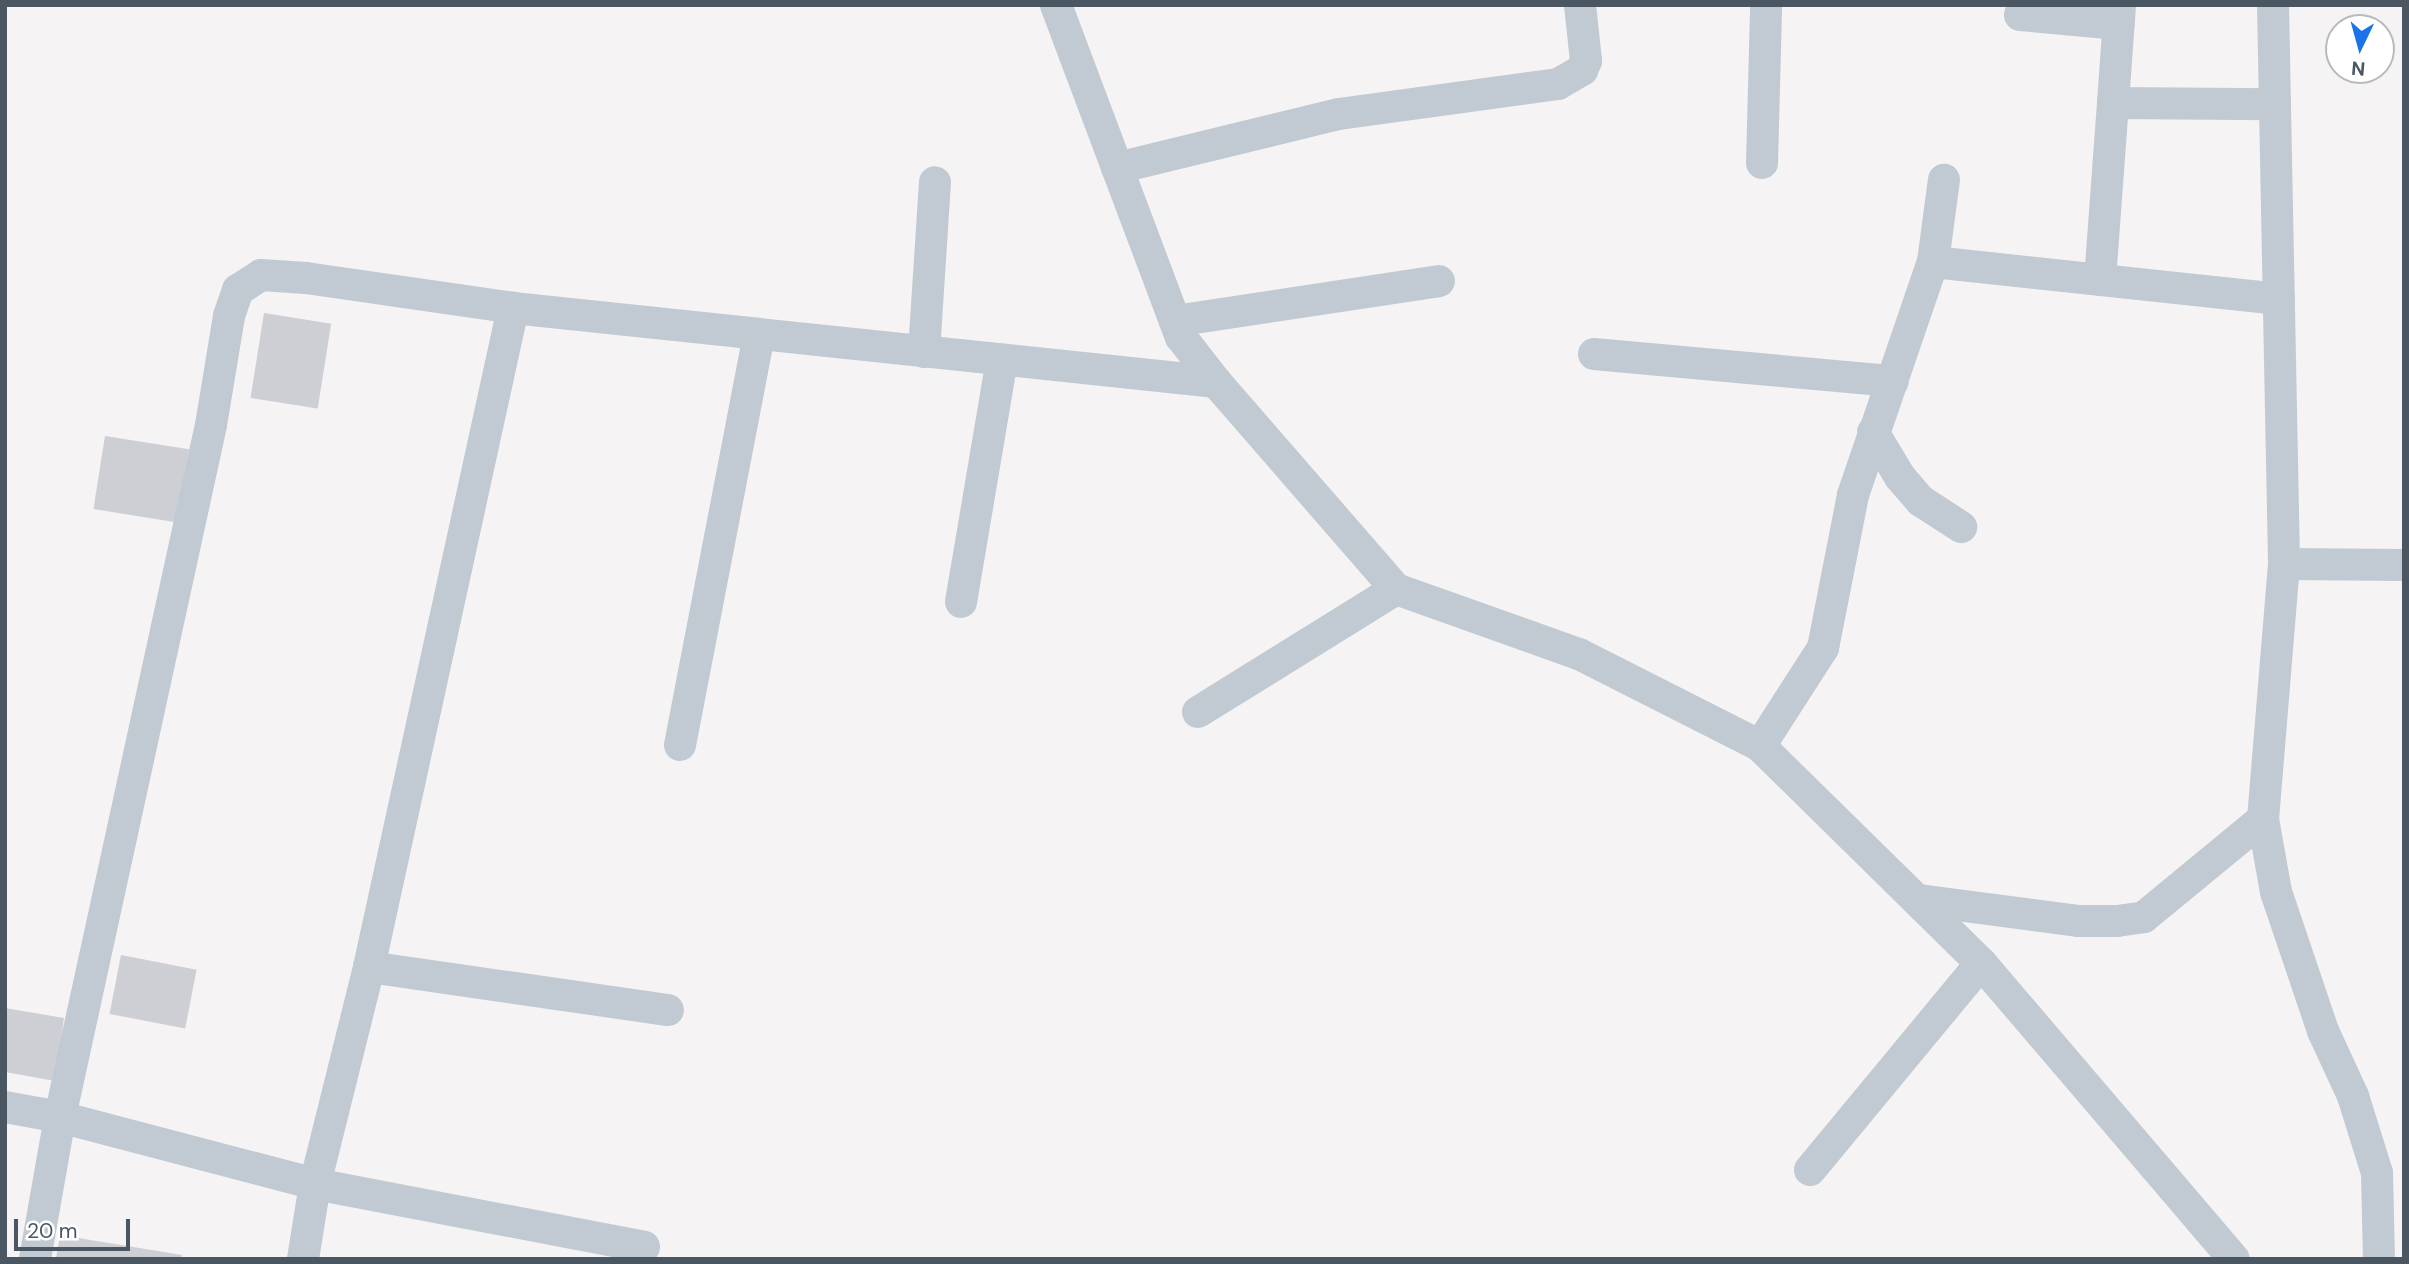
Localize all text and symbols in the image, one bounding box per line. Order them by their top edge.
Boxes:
north arrow [2325,14,2395,84]
text: N [2350,55,2366,81]
scale bar [18,1204,133,1248]
text: 20 m [27,1217,78,1245]

